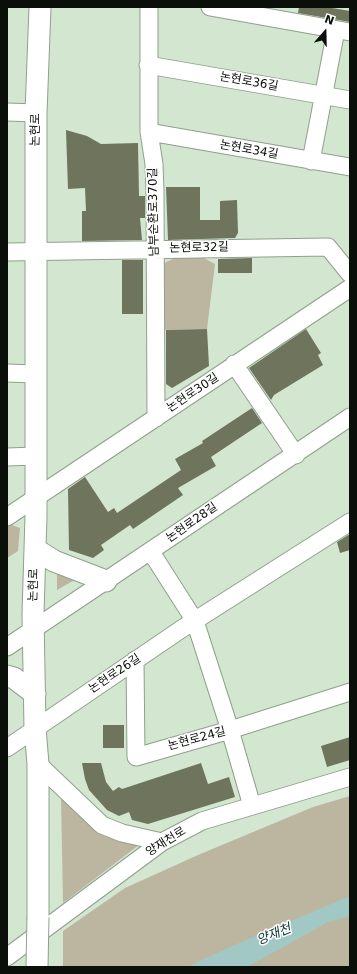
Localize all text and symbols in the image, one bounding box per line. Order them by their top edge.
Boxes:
north arrow [305,12,345,52]
text: N [323,13,336,28]
street label: 논현로36길 [218,70,280,94]
street label: 논현로 [29,113,43,147]
street label: 논현로34길 [218,138,280,162]
street label: 남부순환로370길 [146,167,162,257]
street label: 논현로32길 [169,240,229,256]
street label: 논현로30길 [164,370,222,416]
street label: 논현로28길 [164,500,220,546]
street label: 논현로 [26,568,42,602]
street label: 논현로26길 [86,651,144,697]
street label: 논현로24길 [166,724,228,754]
street label: 양재천로 [143,824,189,860]
water label: 양재천 [254,921,294,949]

